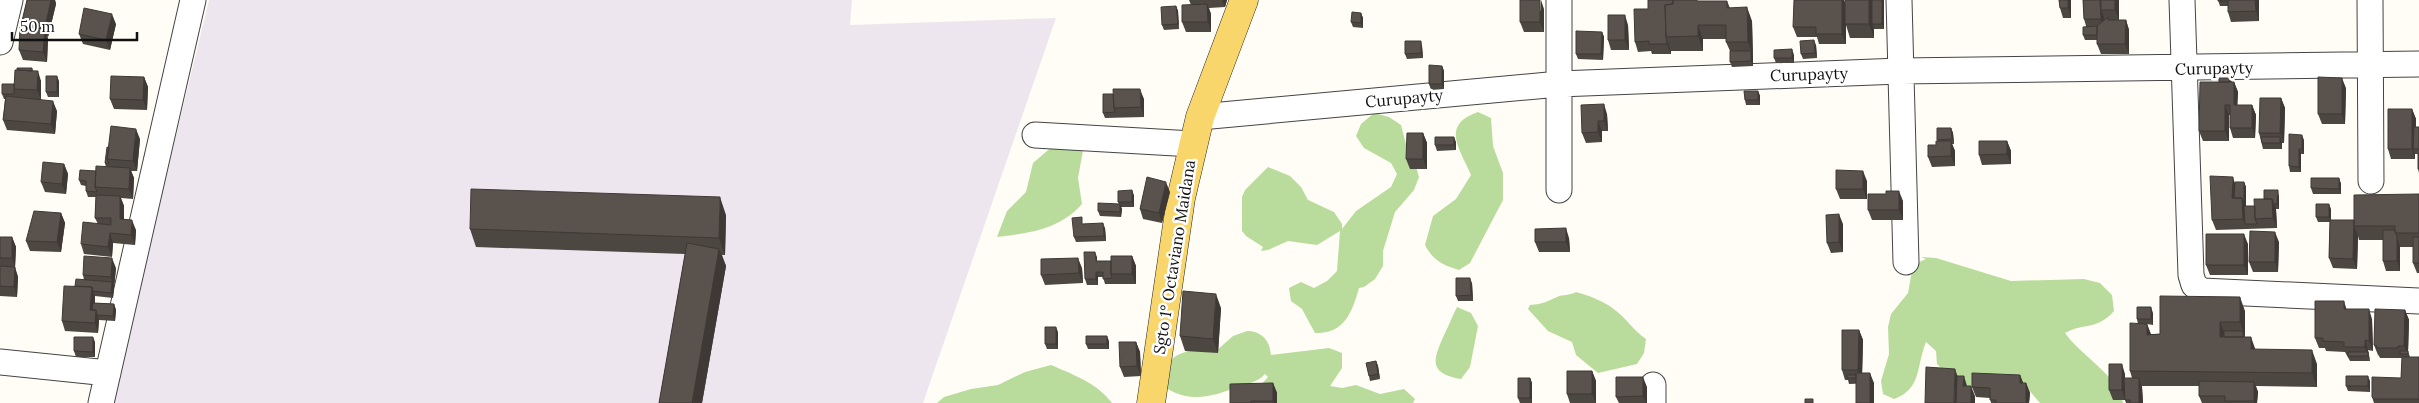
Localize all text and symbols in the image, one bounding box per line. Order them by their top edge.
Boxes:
scale bar [12,10,138,42]
text: 50 m [20,17,55,36]
street label: Curupayty [2175,57,2254,79]
street label: Curupayty [1770,63,1849,85]
street label: Curupayty [1364,85,1444,111]
street label: Sgto 1° Octaviano Maidana [1149,158,1199,356]

